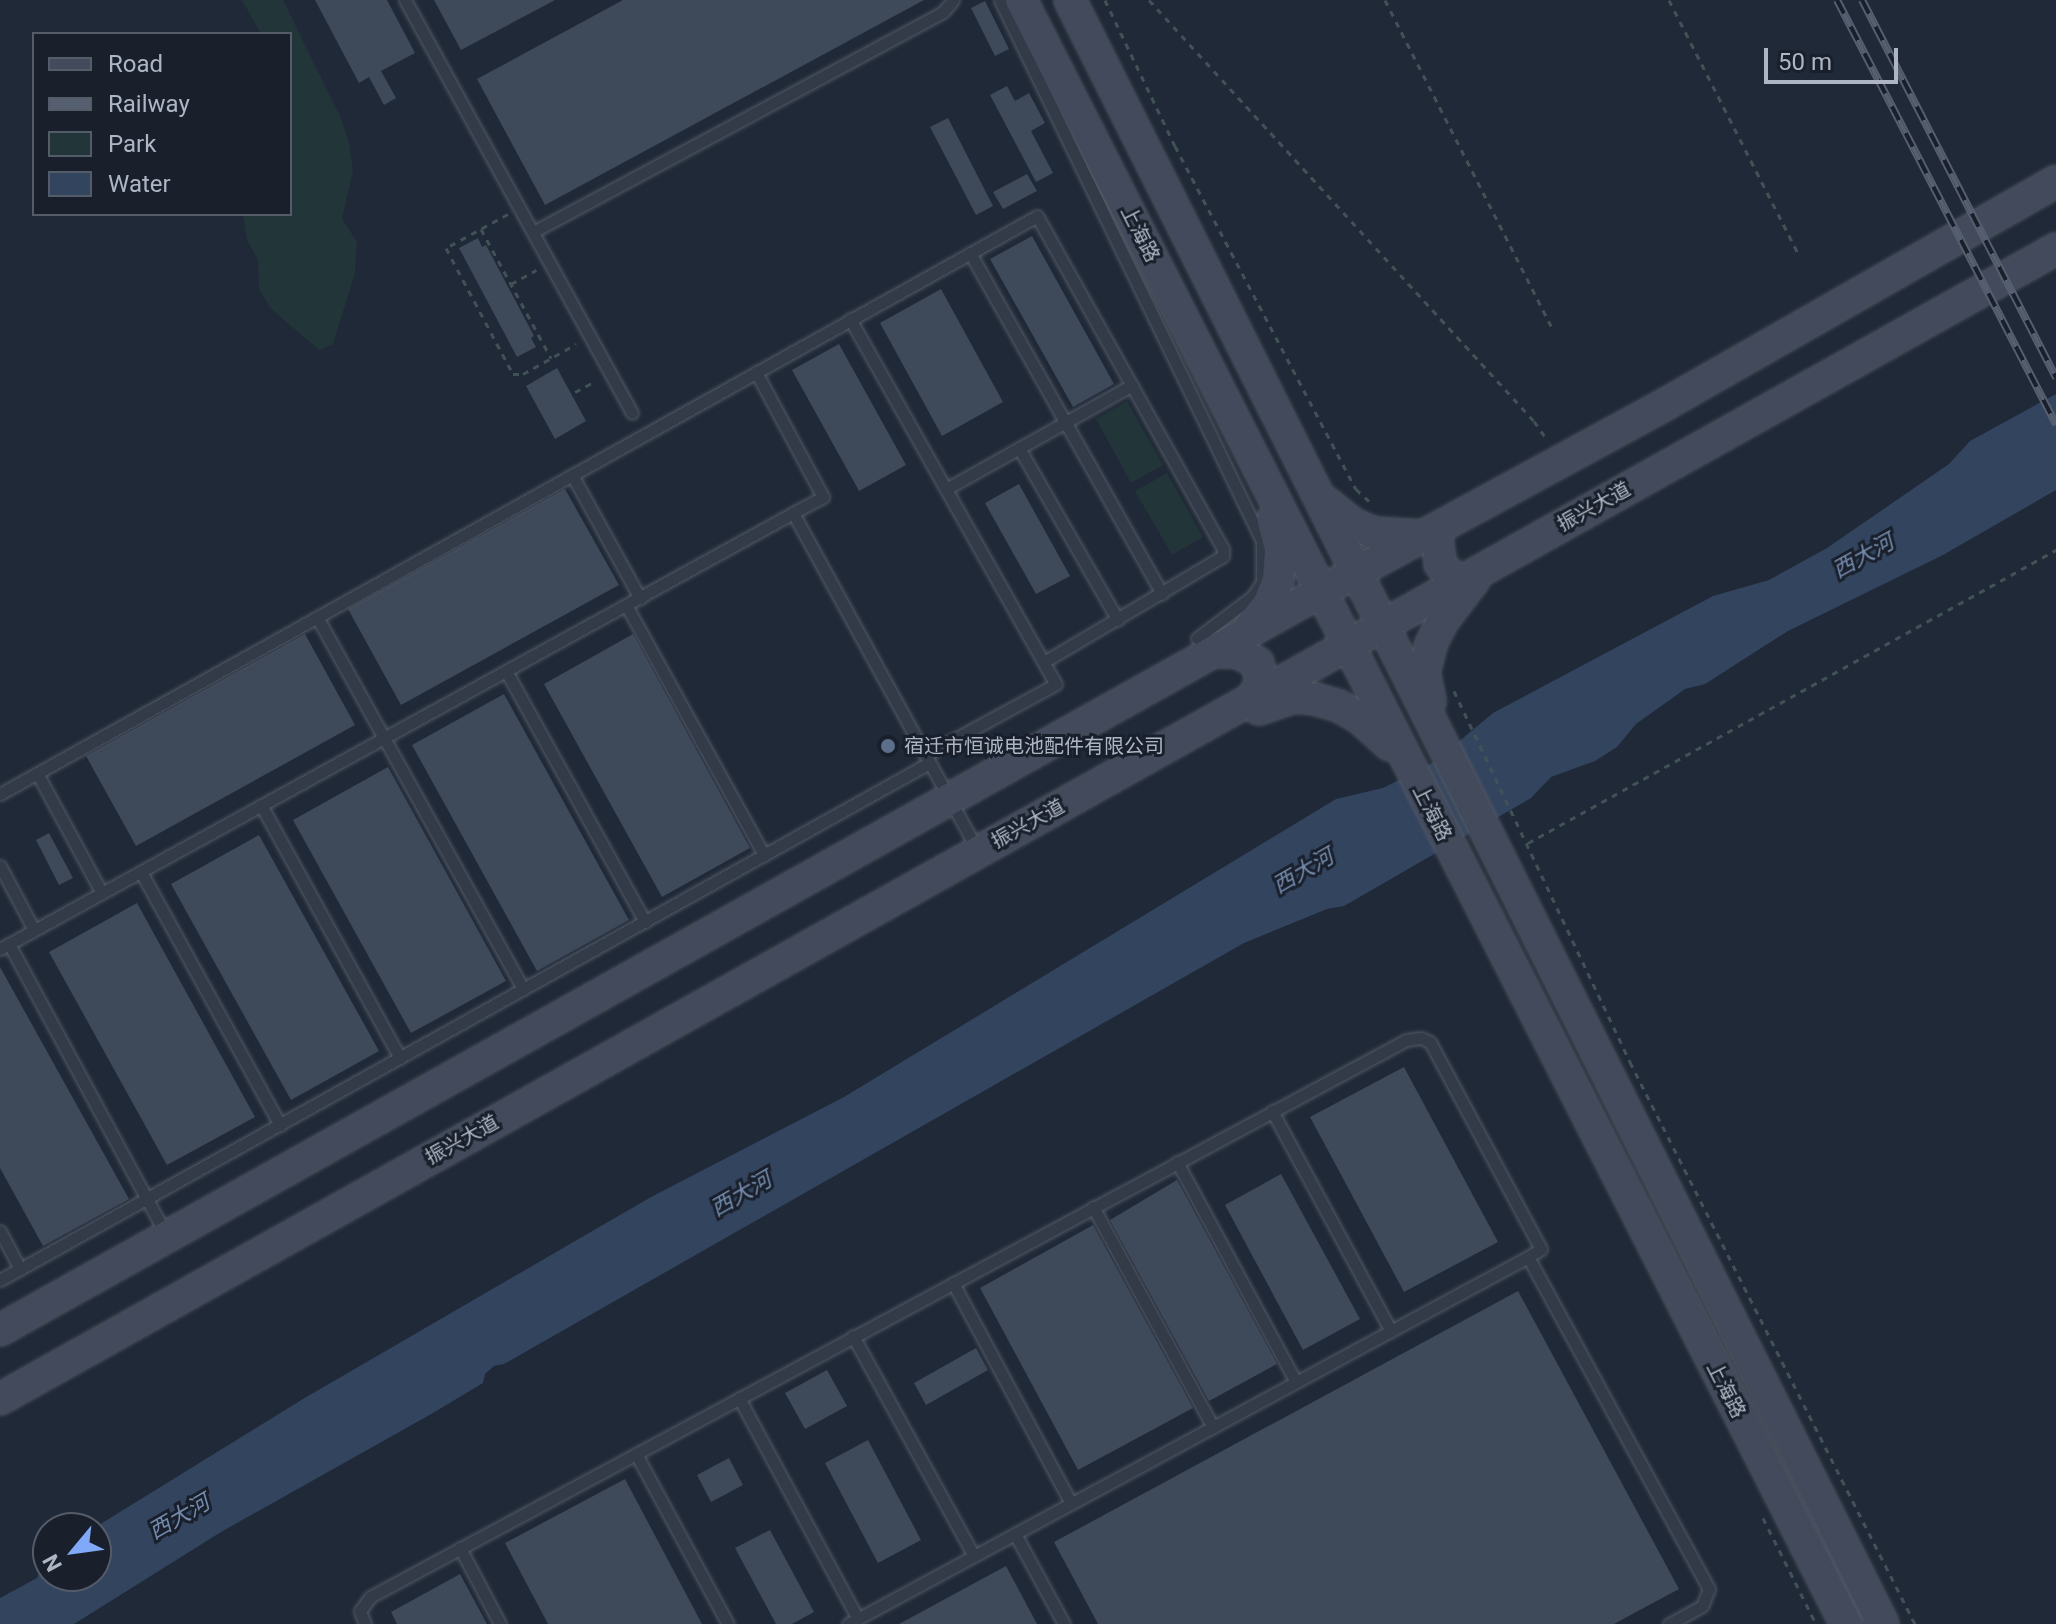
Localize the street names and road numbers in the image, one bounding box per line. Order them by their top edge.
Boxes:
street label: 上海路 [1116,202,1164,266]
street label: 振兴大道 [1553,477,1635,537]
street label: 上海路 [1408,781,1456,845]
street label: 振兴大道 [987,794,1069,854]
street label: 振兴大道 [421,1110,503,1170]
street label: 上海路 [1702,1358,1750,1422]

